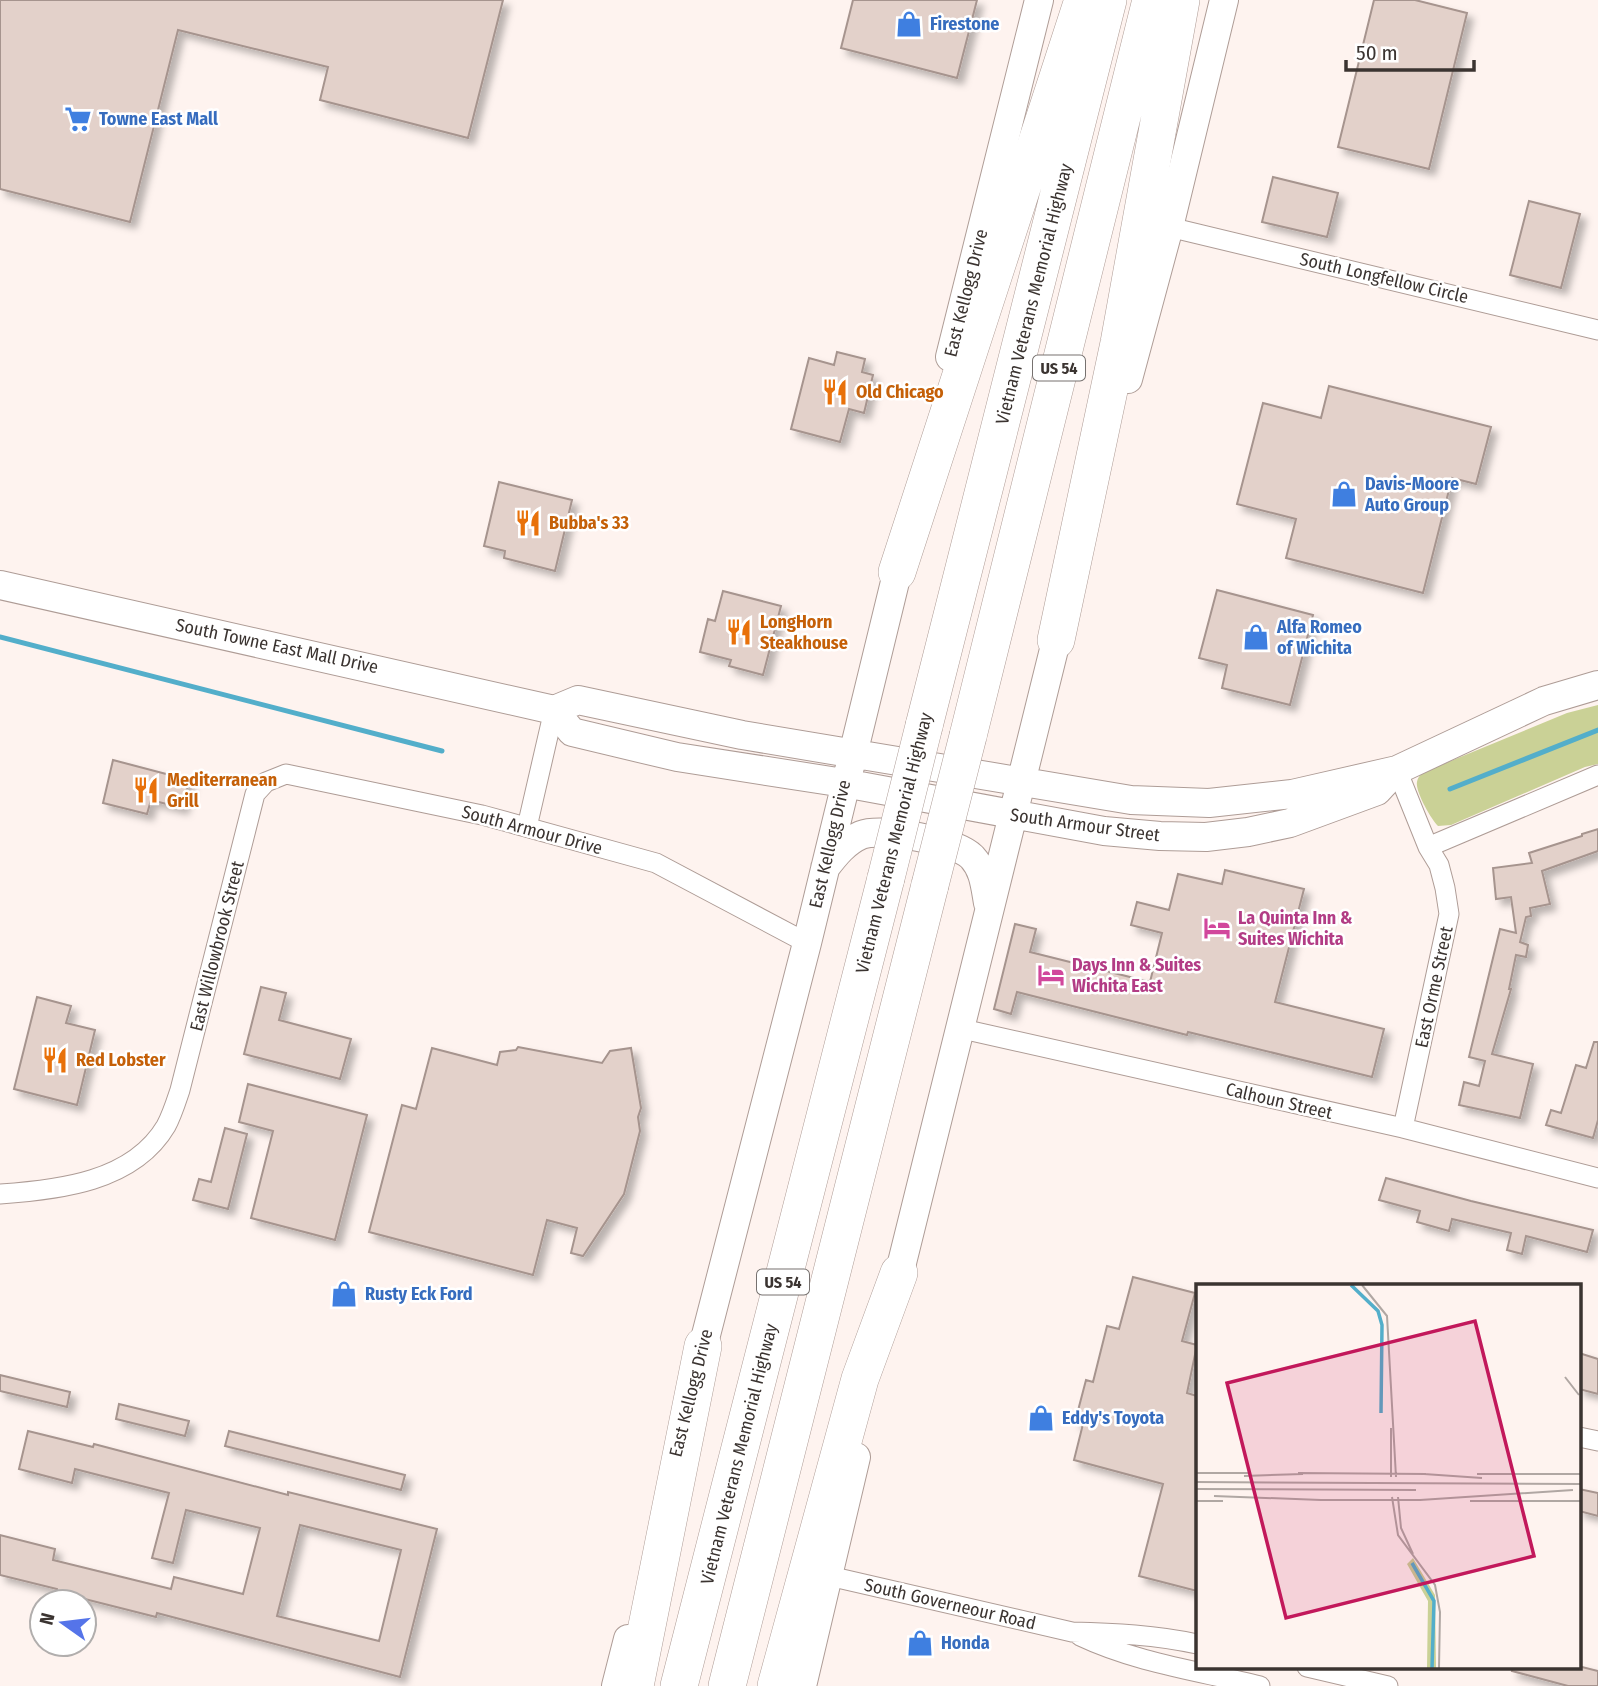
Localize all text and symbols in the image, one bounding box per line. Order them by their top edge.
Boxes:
shop icon: Firestone [894,9,924,39]
place label: Firestone [930,13,999,35]
scale bar [1346,28,1474,72]
text: 50 m [1356,40,1398,66]
supermarket icon: Towne East Mall [63,104,93,134]
place label: Towne East Mall [99,108,218,130]
street label: Vietnam Veterans Memorial Highway [991,161,1077,427]
street label: East Kellogg Drive [939,227,993,359]
street label: South Longfellow Circle [1298,248,1470,308]
road number: US 54 [1033,356,1085,380]
restaurant icon: Old Chicago [820,377,850,407]
place label: Old Chicago [856,381,944,403]
place label: Davis-Moore Auto Group [1364,473,1459,516]
shop icon: Davis-Moore Auto Group [1329,479,1359,509]
restaurant icon: Bubba's 33 [513,508,543,538]
place label: Bubba's 33 [549,512,630,534]
place label: LongHorn Steakhouse [760,611,848,654]
street label: South Towne East Mall Drive [174,614,380,678]
place label: Alfa Romeo of Wichita [1276,616,1362,659]
restaurant icon: LongHorn Steakhouse [724,617,754,647]
shop icon: Alfa Romeo of Wichita [1241,622,1271,652]
street label: Vietnam Veterans Memorial Highway [851,710,937,976]
place label: Mediterranean Grill [167,769,277,812]
restaurant icon: Mediterranean Grill [131,775,161,805]
street label: East Kellogg Drive [805,778,855,910]
street label: South Armour Drive [459,801,605,859]
street label: South Armour Street [1009,804,1161,846]
street label: East Willowbrook Street [185,859,249,1033]
place label: La Quinta Inn & Suites Wichita [1238,907,1353,950]
hotel icon: La Quinta Inn & Suites Wichita [1202,913,1232,943]
street label: East Orme Street [1410,924,1458,1050]
place label: Days Inn & Suites Wichita East [1072,954,1201,997]
hotel icon: Days Inn & Suites Wichita East [1036,960,1066,990]
restaurant icon: Red Lobster [40,1045,70,1075]
place label: Red Lobster [76,1049,166,1071]
street label: Calhoun Street [1224,1078,1335,1124]
road number: US 54 [757,1270,809,1294]
shop icon: Rusty Eck Ford [329,1279,359,1309]
place label: Rusty Eck Ford [365,1283,473,1305]
inset map [1196,1284,1580,1668]
street label: Vietnam Veterans Memorial Highway [696,1321,782,1587]
street label: East Kellogg Drive [664,1327,718,1459]
shop icon: Eddy's Toyota [1026,1403,1056,1433]
place label: Eddy's Toyota [1062,1407,1164,1429]
street label: South Governeour Road [862,1574,1038,1634]
north arrow [28,1588,98,1658]
text: N [34,1611,60,1627]
shop icon: Honda [905,1628,935,1658]
place label: Honda [941,1632,990,1654]

